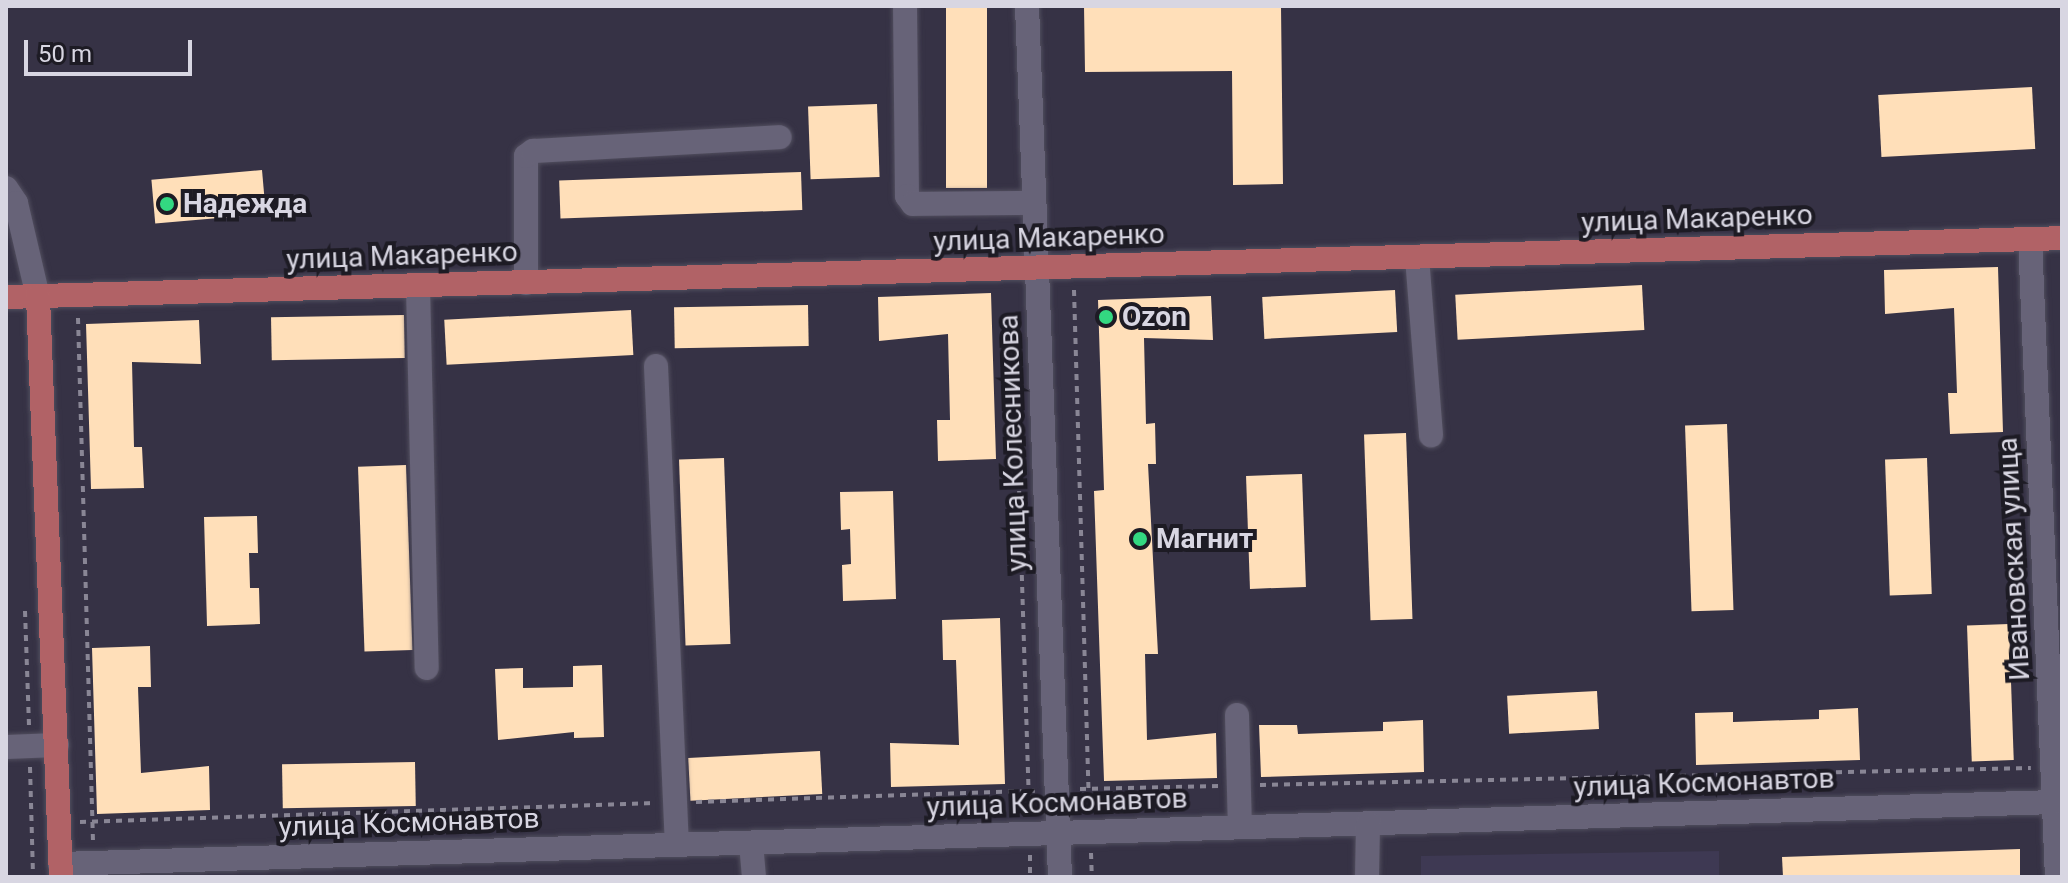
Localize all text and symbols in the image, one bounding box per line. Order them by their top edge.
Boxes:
scale bar [28,24,196,74]
text: 50 m [38,40,92,68]
place label: Надежда [183,187,307,221]
marker: Надежда [158,195,176,213]
street label: улица Макаренко [1581,198,1813,240]
street label: улица Макаренко [933,217,1165,259]
street label: улица Макаренко [286,235,518,277]
place label: Ozon [1122,300,1187,334]
marker: Ozon [1097,308,1115,326]
street label: улица Колесникова [992,314,1034,572]
street label: Ивановская улица [1991,437,2037,681]
place label: Магнит [1156,522,1253,556]
marker: Магнит [1131,530,1149,548]
street label: улица Космонавтов [1573,762,1835,804]
street label: улица Космонавтов [926,782,1188,824]
street label: улица Космонавтов [278,802,540,844]

